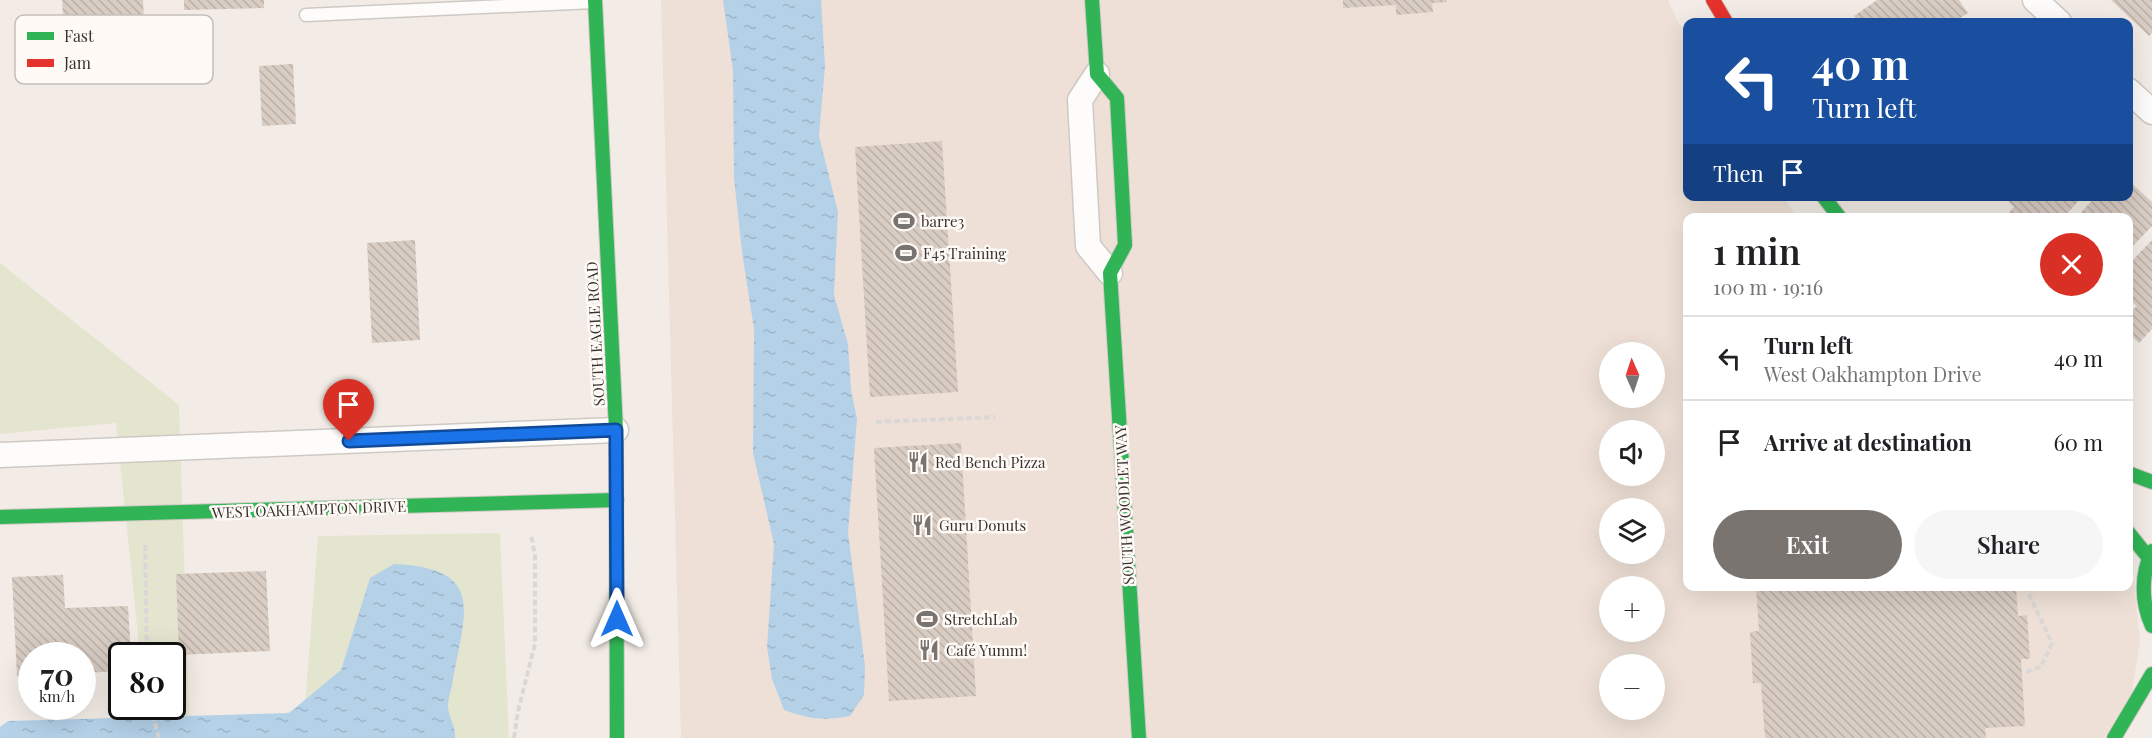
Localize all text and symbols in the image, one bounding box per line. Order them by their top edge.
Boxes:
legend [15,15,213,84]
text: Fast [64,25,94,46]
text: 40 m [1812,35,1909,91]
icon: left [1713,42,1791,120]
text: Jam [63,52,91,73]
text: Turn left [1812,89,1916,125]
icon: arrive [1776,156,1809,189]
text: Then [1713,158,1764,188]
sports icon: barre3 [892,209,916,233]
place label: barre3 [921,211,965,231]
text: 1 min [1713,226,1801,274]
button: close [2040,233,2103,296]
sports icon: F45 Training [894,241,918,265]
place label: F45 Training [923,243,1006,263]
street label: SOUTH EAGLE ROAD [581,261,609,407]
text: 100 m · 19:16 [1713,273,1823,300]
text: Turn left [1764,330,1853,360]
north arrow [1599,342,1665,408]
map controls [1599,342,1665,720]
icon: left [1713,342,1746,375]
text: 40 m [2054,343,2103,373]
text: West Oakhampton Drive [1764,360,1982,387]
pin [323,379,374,441]
icon: arrive [332,388,365,421]
button: sound [1599,420,1665,486]
street label: SOUTH WOODLET WAY [1110,425,1138,585]
icon: arrive [1713,426,1746,459]
text: Arrive at destination [1764,427,1972,457]
text: 60 m [2053,427,2103,457]
restaurant icon: Red Bench Pizza [906,450,930,474]
place label: Red Bench Pizza [935,452,1046,472]
street label: WEST OAKHAMPTON DRIVE [210,496,407,522]
button: layers [1599,498,1665,564]
button: Exit [1713,510,1902,579]
button: Share [1914,510,2103,579]
restaurant icon: Guru Donuts [910,513,934,537]
place label: Guru Donuts [939,515,1026,535]
button: + [1599,576,1665,642]
position arrow [585,587,649,651]
sports icon: StretchLab [915,607,939,631]
place label: StretchLab [944,609,1018,629]
restaurant icon: Café Yumm! [917,638,941,662]
place label: Café Yumm! [946,640,1027,660]
speed limit sign: 80 [108,642,186,720]
text: 70 [40,654,73,694]
button: − [1599,654,1665,720]
text: km/h [39,686,75,706]

